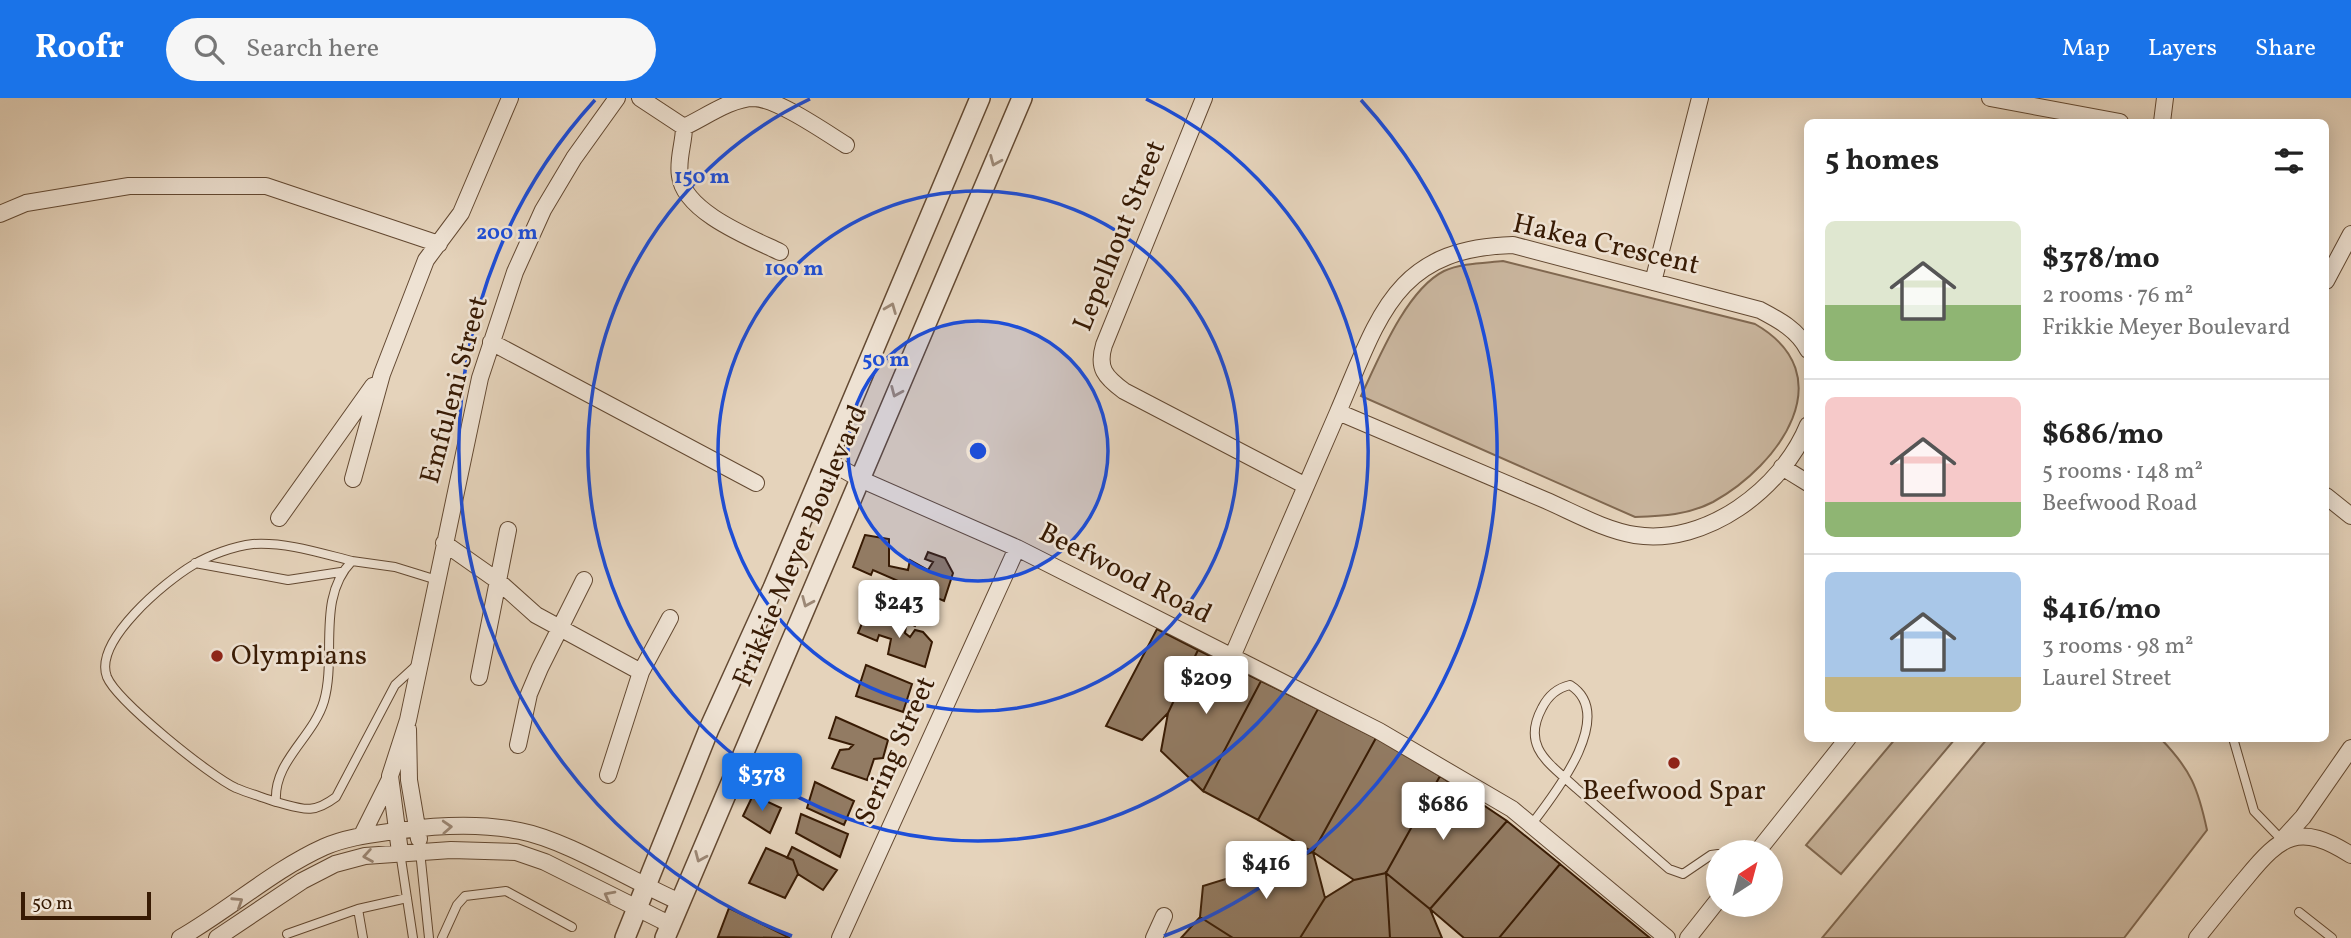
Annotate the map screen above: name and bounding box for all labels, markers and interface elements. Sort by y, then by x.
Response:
search box [166,18,656,81]
text: Roofr [35,26,124,72]
icon: search [190,30,228,68]
text: Search here [246,31,379,67]
text: Map [2062,32,2110,66]
text: Layers [2148,32,2217,66]
text: Share [2255,32,2316,66]
street label: Lepelhout Street [1064,135,1176,337]
text: 5 homes [1825,140,1939,182]
icon: filters [2270,142,2308,180]
one-way arrow [990,154,1004,166]
text: 150 m [674,163,730,192]
street label: Hakea Crescent [1509,205,1703,285]
text: 200 m [476,219,538,248]
text: $378/mo [2042,238,2160,280]
icon: home [1881,249,1965,333]
text: 100 m [764,255,824,284]
text: 2 rooms · 76 m² [2042,280,2193,312]
street label: Emfuleni Street [411,292,499,488]
one-way arrow [882,302,896,314]
text: Frikkie Meyer Boulevard [2042,312,2291,344]
text: 50 m [862,346,910,375]
one-way arrow [891,386,905,398]
street label: Frikkie Meyer Boulevard [724,399,878,693]
text: $686/mo [2042,414,2163,456]
icon: home [1881,425,1965,509]
centre of rings [966,439,990,463]
text: 5 rooms · 148 m² [2042,456,2203,488]
text: Beefwood Road [2042,488,2198,520]
street label: Beefwood Road [1032,514,1218,634]
pin: $243 [858,580,940,640]
text: $243 [874,587,924,619]
text: $416/mo [2042,589,2161,631]
one-way arrow [802,595,816,607]
icon: home [1881,600,1965,684]
text: 3 rooms · 98 m² [2042,631,2194,663]
place label: Olympians [231,637,367,676]
marker: Olympians [209,648,225,664]
pin: $209 [1165,656,1247,716]
text: $209 [1180,663,1232,695]
text: Laurel Street [2042,663,2172,695]
street label: Sering Street [846,670,946,832]
pin: $378 [721,754,803,813]
marker: Beefwood Spar [1666,755,1682,771]
text: $378 [738,760,786,792]
place label: Beefwood Spar [1582,772,1766,811]
pin: $686 [1402,782,1484,842]
text: $686 [1418,789,1468,821]
one-way arrow [442,819,453,834]
north arrow [1706,840,1783,917]
map controls [1706,840,1783,917]
pin: $416 [1225,842,1307,901]
one-way arrow [362,848,374,863]
text: $416 [1242,848,1290,880]
one-way arrow [694,849,708,862]
scale bar [21,889,150,921]
text: 50 m [32,891,73,917]
one-way arrow [604,891,616,904]
one-way arrow [230,898,243,911]

